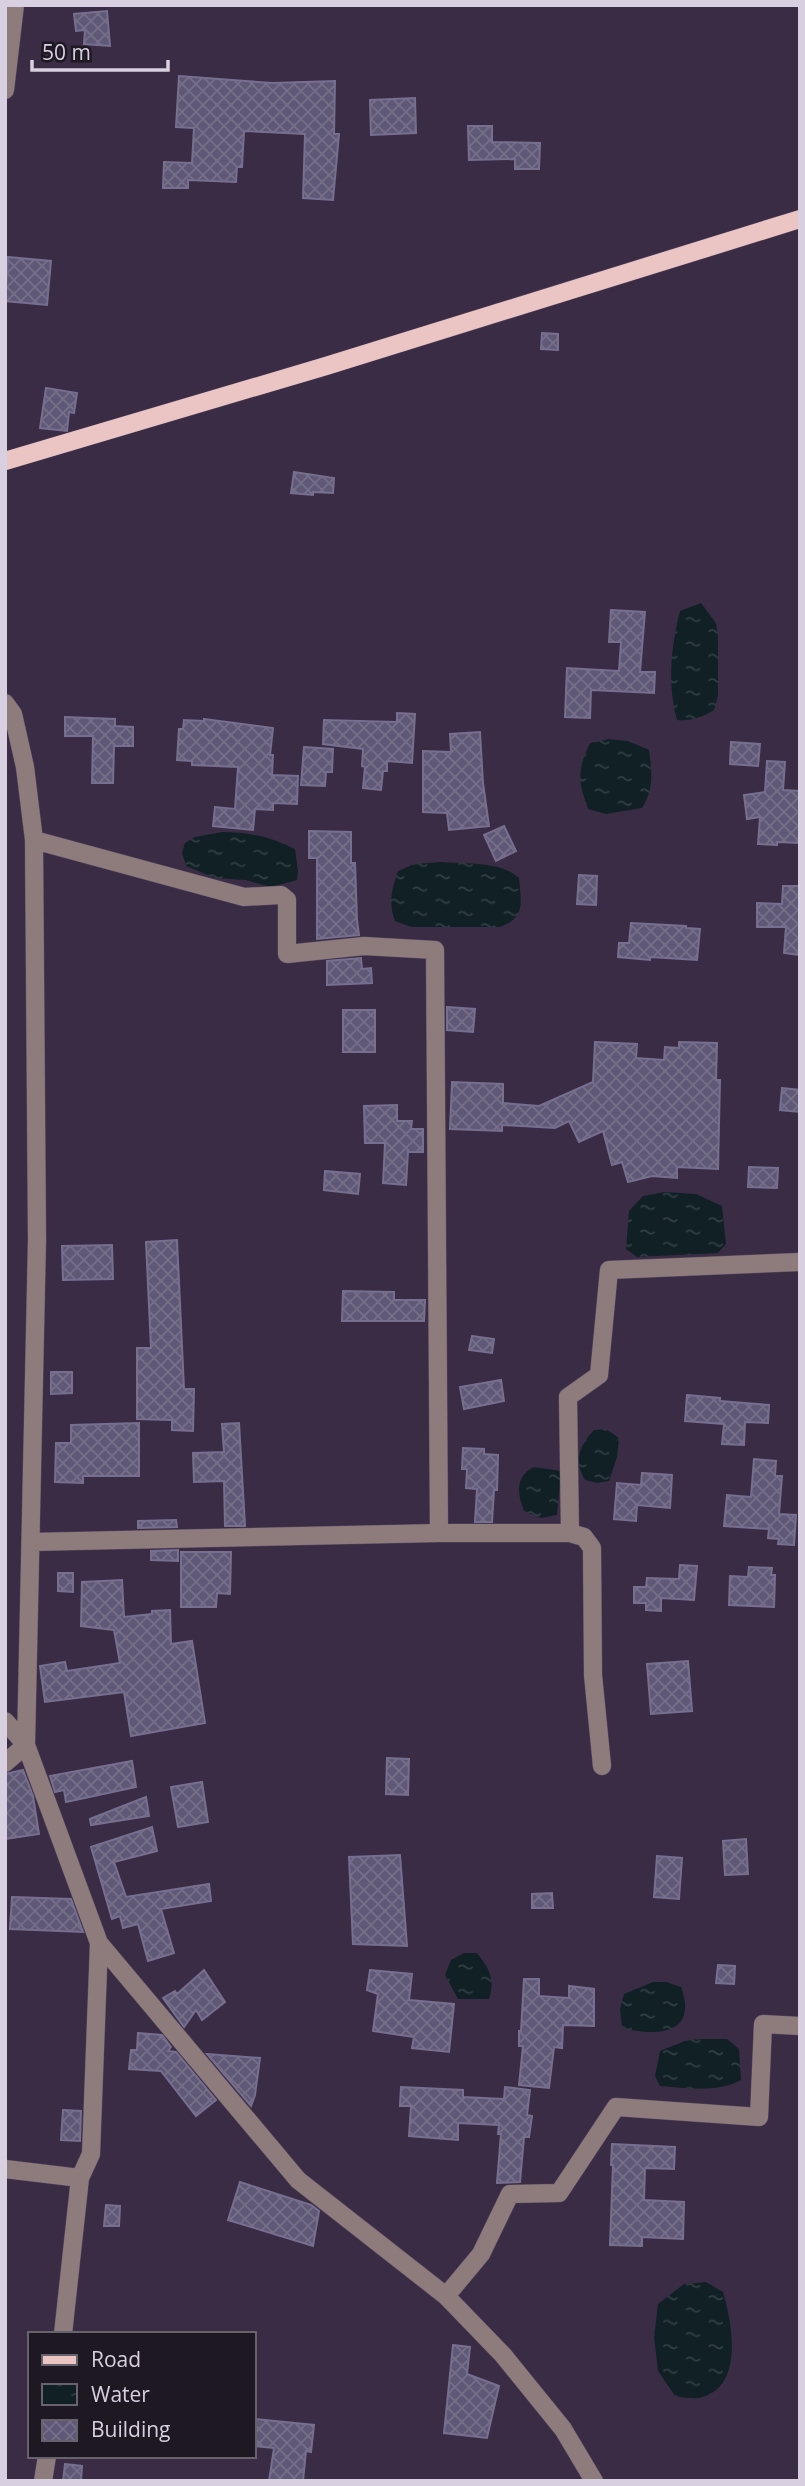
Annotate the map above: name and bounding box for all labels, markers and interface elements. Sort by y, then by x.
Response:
scale bar [32,28,168,72]
text: 50 m [42,38,91,66]
legend [28,2332,256,2458]
text: Road [91,2345,141,2373]
text: Water [91,2380,150,2408]
text: Building [91,2415,170,2443]

